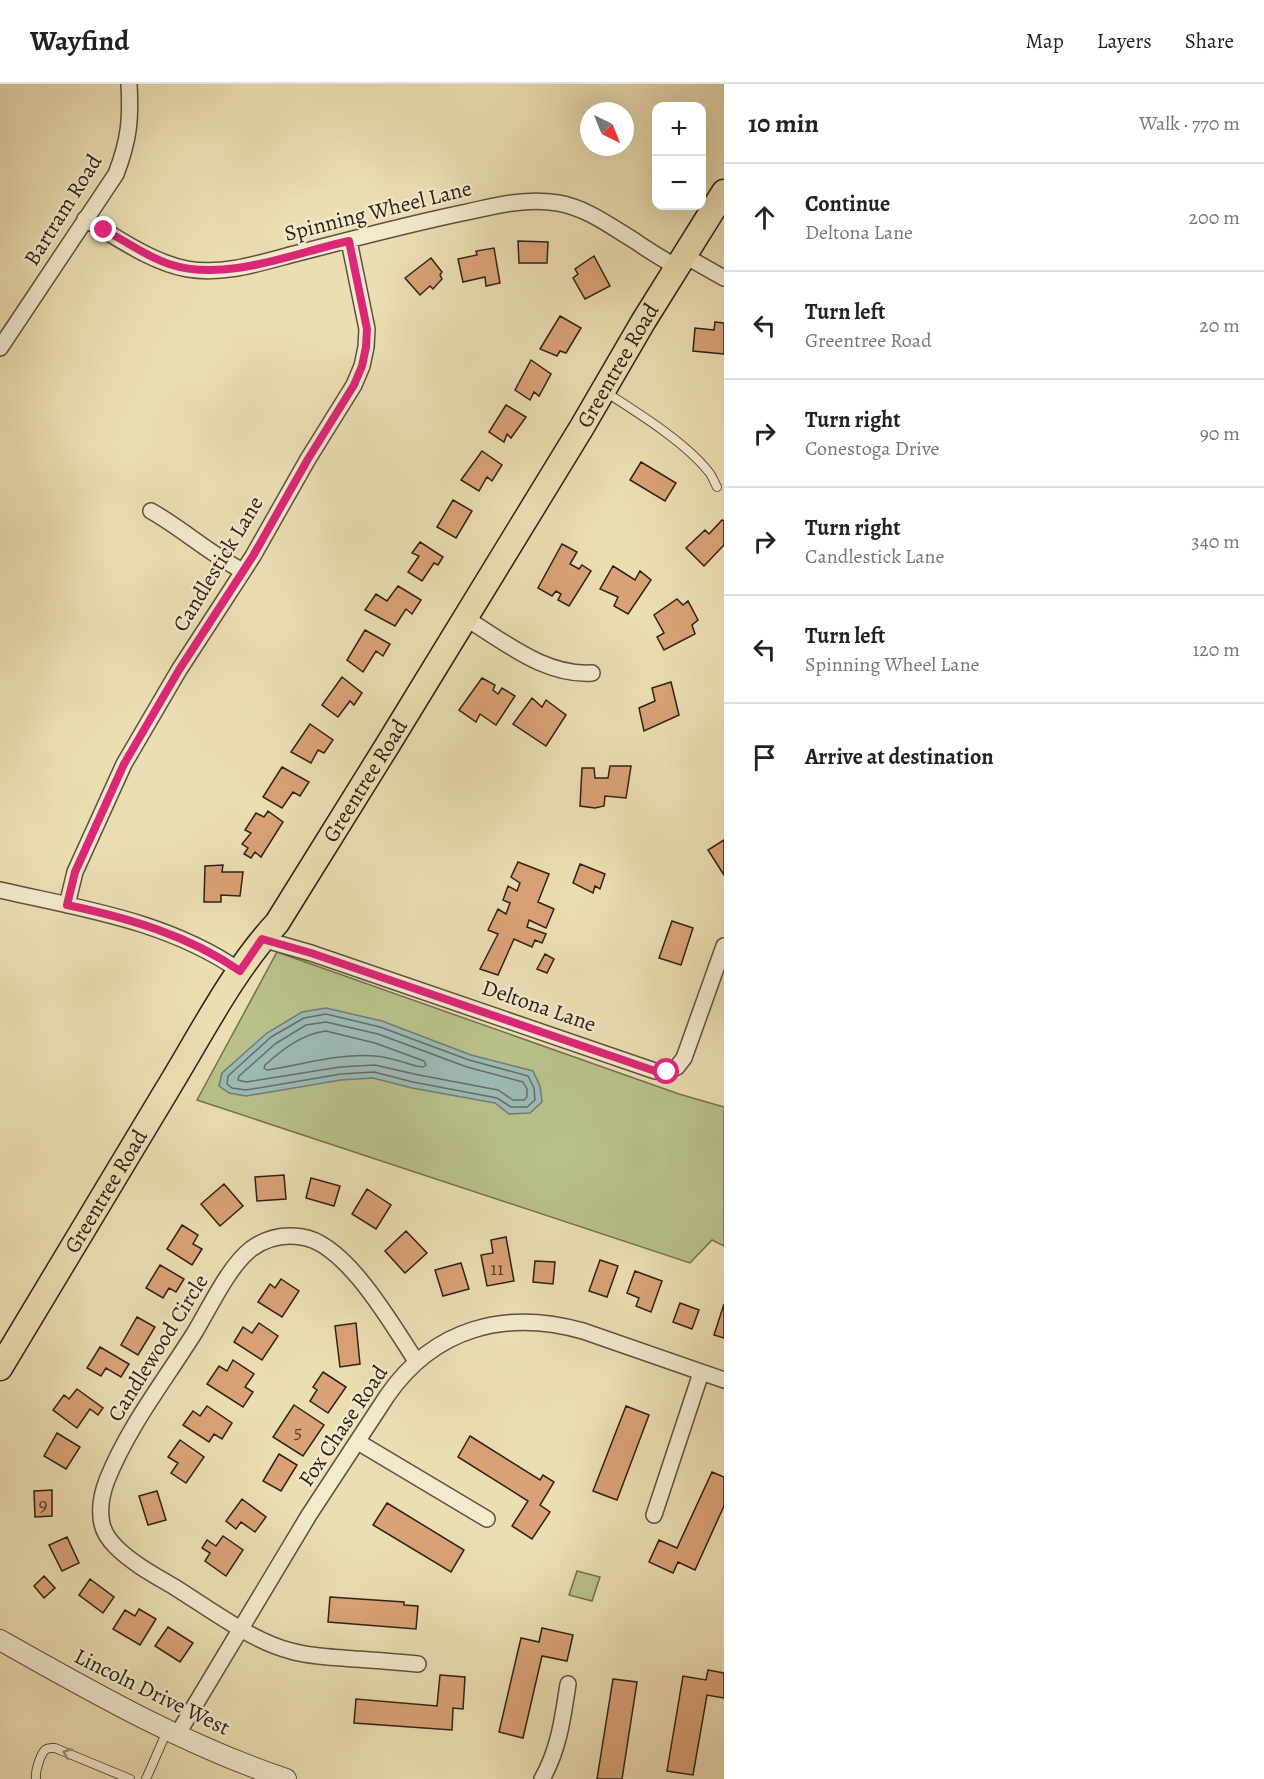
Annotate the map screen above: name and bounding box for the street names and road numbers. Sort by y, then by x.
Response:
street label: Bartram Road [17,148,109,271]
street label: Spinning Wheel Lane [281,173,475,249]
street label: Greentree Road [570,297,666,433]
street label: Candlestick Lane [166,491,270,637]
street label: Greentree Road [316,713,415,848]
street label: Deltona Lane [478,972,600,1040]
street label: Greentree Road [57,1124,155,1259]
street label: Candlewood Circle [101,1269,215,1427]
street label: Fox Chase Road [291,1359,395,1493]
street label: Lincoln Drive West [69,1641,235,1743]

